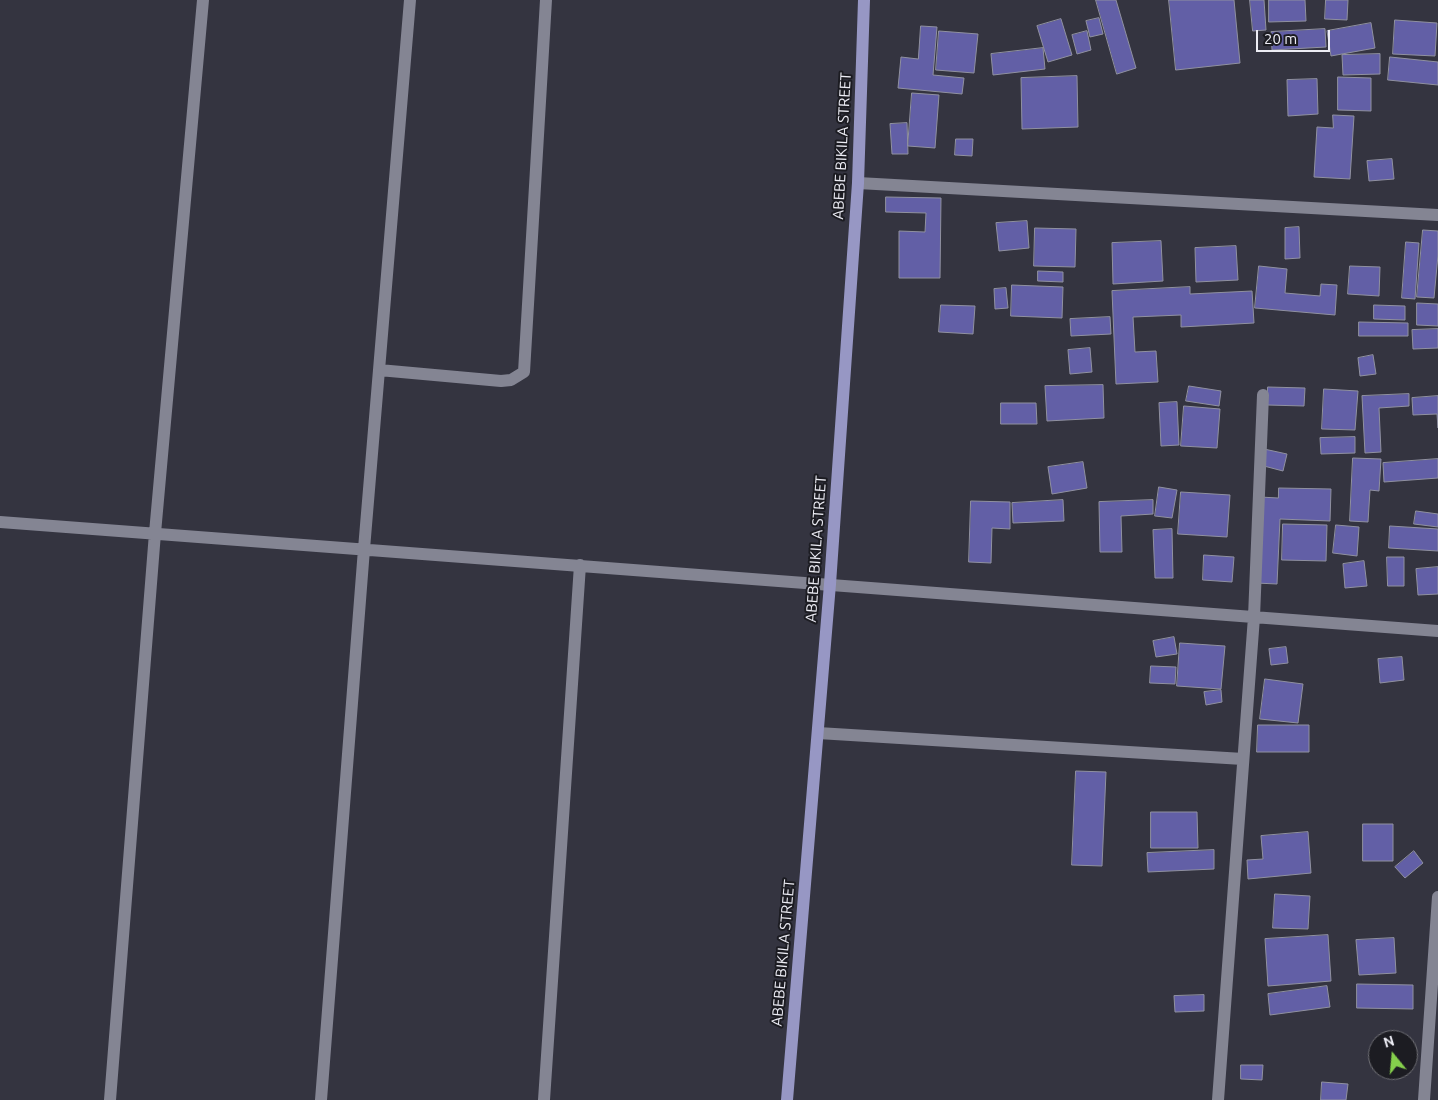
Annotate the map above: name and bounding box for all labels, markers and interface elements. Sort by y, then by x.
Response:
scale bar [1258,20,1332,52]
text: 20 m [1264,30,1297,47]
street label: ABEBE BIKILA STREET [829,72,855,220]
street label: ABEBE BIKILA STREET [802,475,830,623]
street label: ABEBE BIKILA STREET [768,879,798,1027]
north arrow [1368,1030,1418,1080]
text: N [1382,1032,1396,1051]

